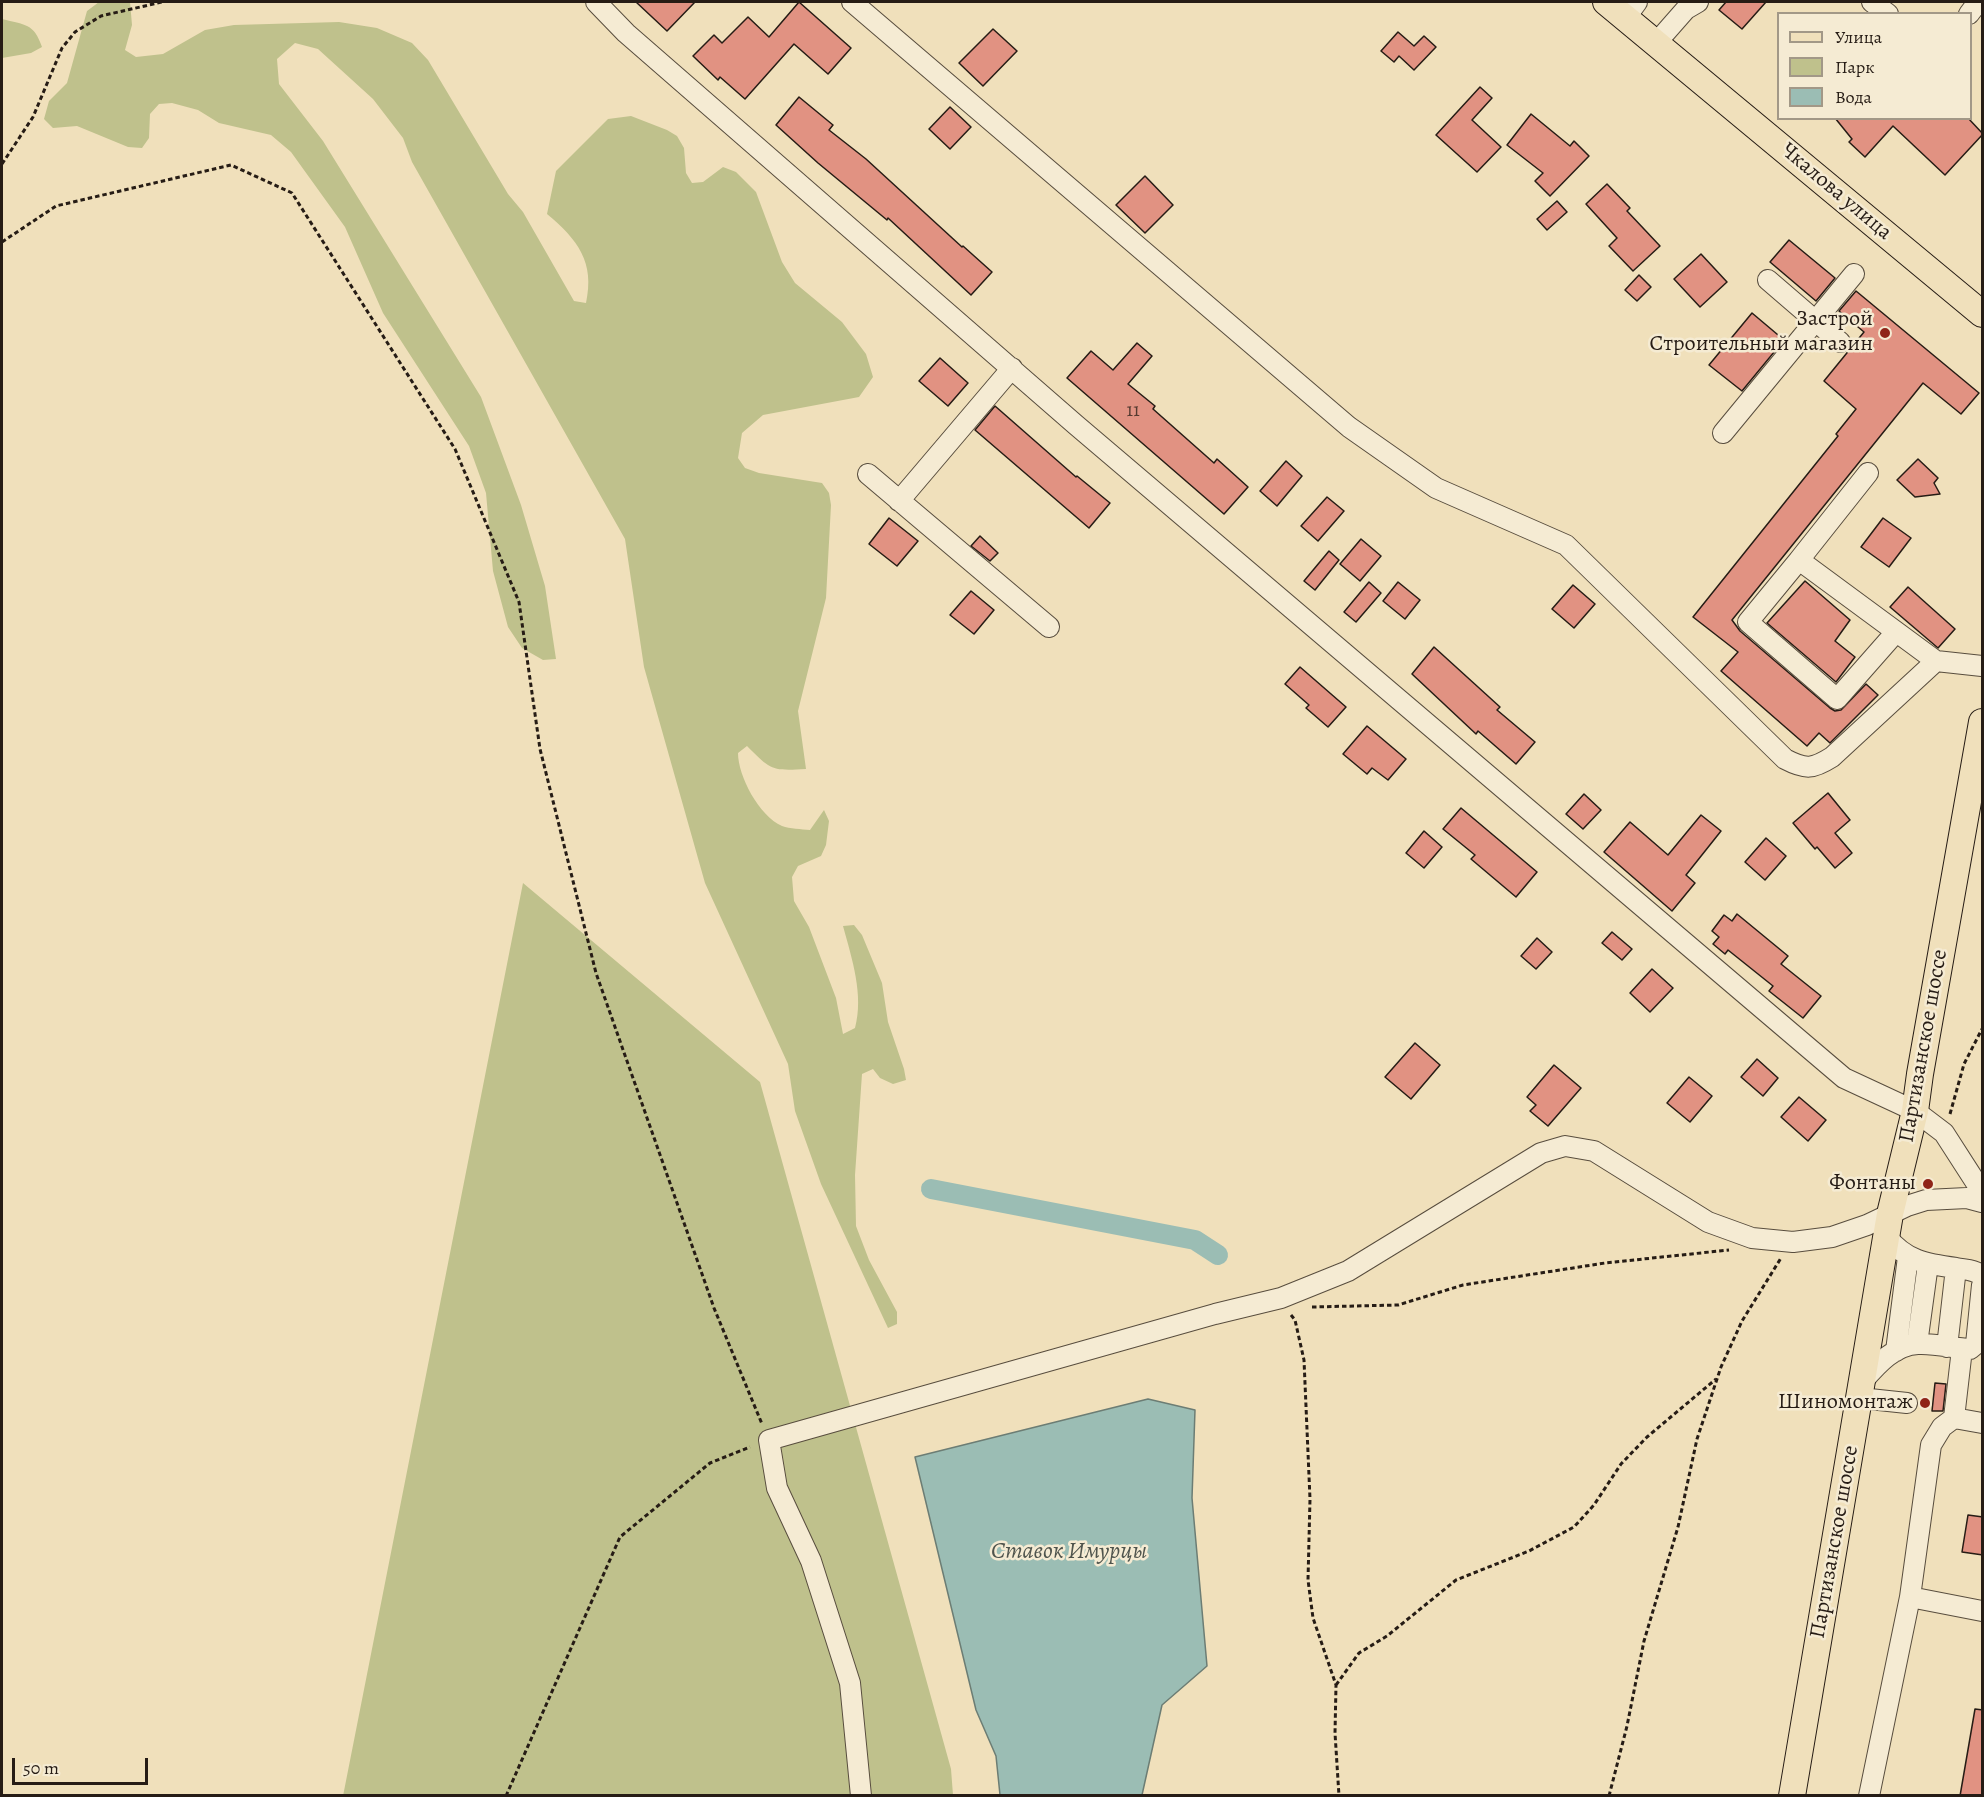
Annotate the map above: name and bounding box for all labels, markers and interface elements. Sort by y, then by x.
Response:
legend [1777,12,1972,120]
text: Улица [1835,25,1882,49]
text: Парк [1835,55,1875,79]
text: Вода [1835,85,1872,109]
street label: Чкалова улица [1775,138,1897,246]
place label: Застрой Строительный магазин [1649,307,1873,358]
marker: Застрой Строительный магазин [1878,326,1892,340]
house number: 11 [1126,399,1140,423]
street label: Партизанское шоссе [1894,947,1954,1145]
place label: Фонтаны [1829,1171,1916,1197]
marker: Фонтаны [1921,1177,1935,1191]
place label: Шиномонтаж [1778,1390,1913,1416]
marker: Шиномонтаж [1918,1396,1932,1410]
street label: Партизанское шоссе [1805,1443,1865,1641]
water label: Ставок Имурцы [991,1538,1147,1566]
scale bar [15,1746,152,1784]
text: 50 m [23,1756,59,1780]

